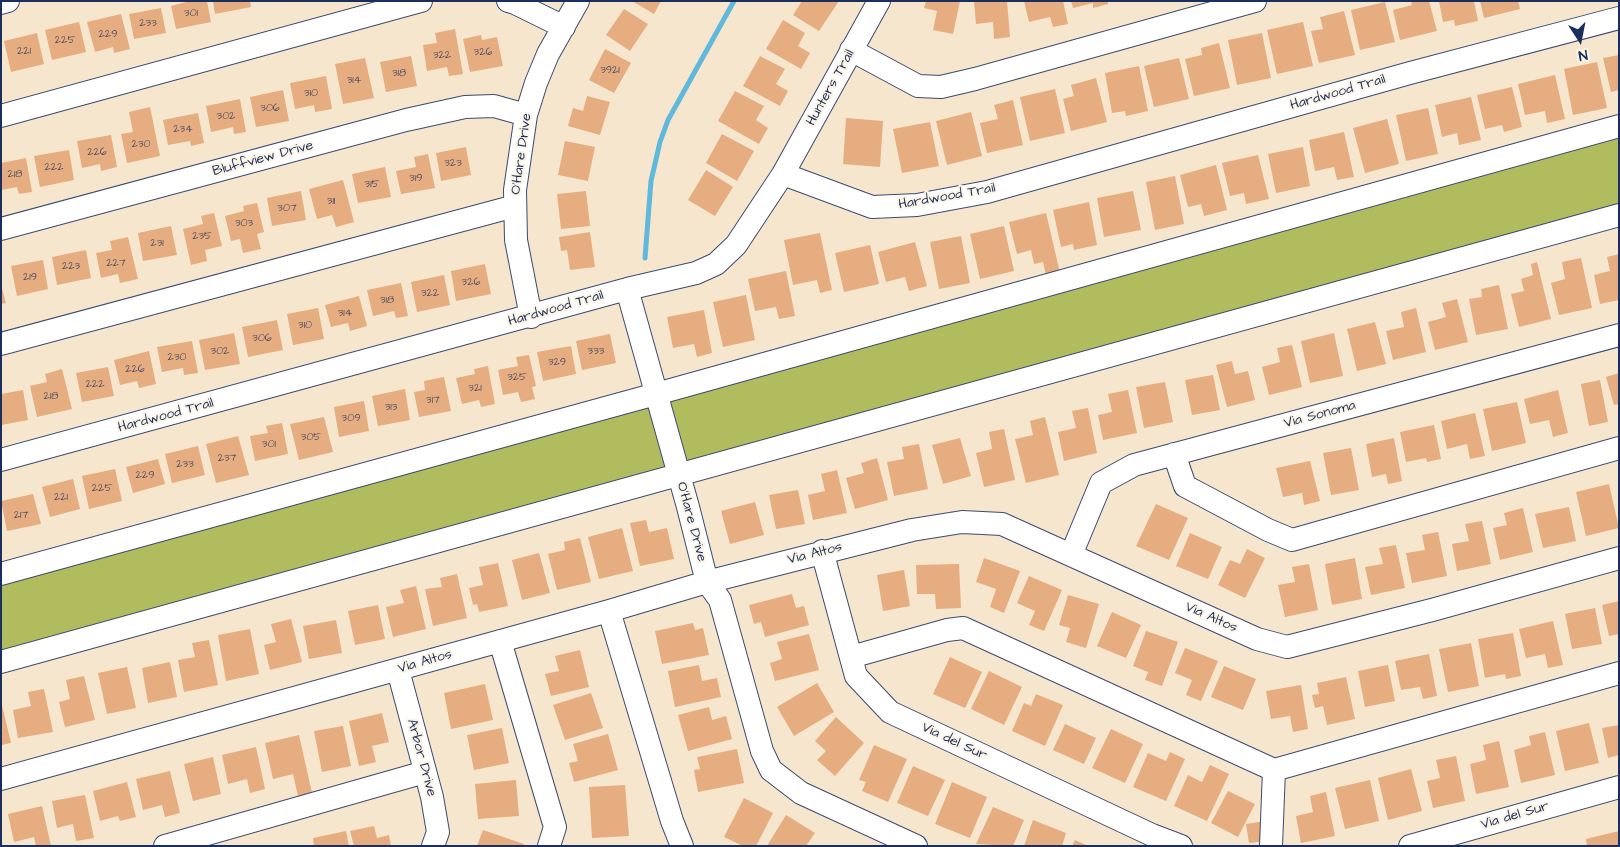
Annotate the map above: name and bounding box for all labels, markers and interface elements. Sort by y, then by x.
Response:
house number: 301 [184,7,198,21]
north arrow [1555,15,1605,65]
house number: 233 [139,17,157,31]
house number: 229 [99,28,117,42]
house number: 225 [55,34,75,48]
text: N [1577,44,1589,65]
house number: 221 [17,45,31,59]
house number: 326 [474,46,492,60]
street label: Hunters Trail [803,47,859,129]
house number: 322 [433,49,451,63]
house number: 3921 [600,64,620,78]
house number: 318 [392,67,406,81]
street label: Hardwood Trail [1288,71,1388,115]
house number: 314 [347,74,361,88]
house number: 310 [304,87,318,101]
house number: 306 [260,102,280,116]
house number: 302 [217,110,235,124]
street label: O'Hare Drive [508,112,536,196]
house number: 234 [173,123,193,137]
street label: Bluffview Drive [211,137,315,181]
house number: 230 [132,138,150,152]
house number: 226 [87,146,107,160]
house number: 323 [444,157,462,171]
house number: 222 [45,161,63,175]
house number: 218 [8,168,22,182]
house number: 319 [409,172,423,186]
house number: 315 [365,178,379,192]
street label: Hardwood Trail [897,180,997,214]
house number: 311 [327,195,335,209]
house number: 307 [277,202,297,216]
house number: 303 [235,217,253,231]
house number: 235 [192,230,212,244]
house number: 231 [150,237,164,251]
house number: 227 [106,257,126,271]
house number: 223 [62,260,80,274]
house number: 219 [23,271,37,285]
house number: 326 [462,276,480,290]
house number: 322 [421,287,439,301]
street label: Hardwood Trail [506,287,606,331]
house number: 318 [380,294,394,308]
house number: 314 [338,307,352,321]
house number: 310 [298,319,312,333]
house number: 306 [252,332,272,346]
house number: 302 [211,345,229,359]
house number: 333 [588,345,604,359]
house number: 230 [168,351,186,365]
house number: 329 [548,356,566,370]
house number: 226 [125,363,145,377]
house number: 325 [507,371,527,385]
house number: 222 [86,378,104,392]
house number: 321 [468,382,482,396]
house number: 218 [44,390,58,404]
house number: 317 [426,394,440,408]
street label: Hardwood Trail [116,395,216,437]
street label: Via Sonoma [1282,397,1358,433]
house number: 313 [385,401,397,415]
house number: 309 [342,412,360,426]
house number: 305 [301,431,321,445]
house number: 301 [262,438,276,452]
house number: 237 [218,452,236,466]
house number: 233 [176,458,194,472]
house number: 229 [136,469,154,483]
street label: O'Hare Drive [672,480,710,564]
house number: 225 [92,482,112,496]
house number: 221 [54,491,68,505]
house number: 217 [14,509,28,523]
street label: Via Altos [786,539,844,569]
street label: Via Altos [1182,599,1240,637]
street label: Via Altos [396,646,454,678]
street label: Arbor Drive [403,717,439,799]
street label: Via del Sur [919,720,989,764]
street label: Via del Sur [1479,798,1551,834]

